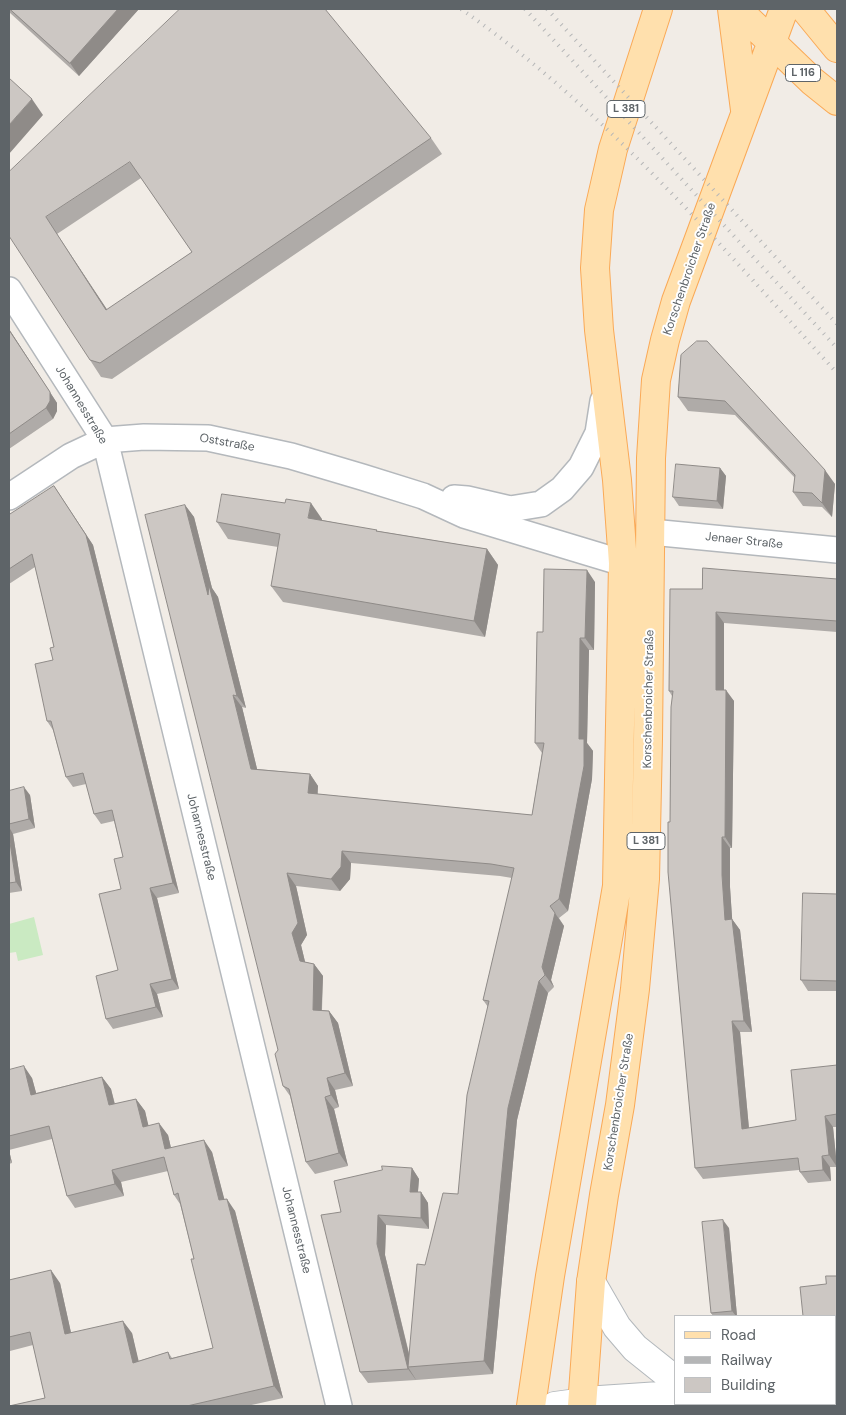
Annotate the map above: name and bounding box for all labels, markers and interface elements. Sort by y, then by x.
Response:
road number: L 116 [786,64,820,82]
road number: L 381 [607,100,645,118]
street label: Korschenbroicher Straße [661,201,719,337]
street label: Johannesstraße [52,363,110,447]
street label: Oststraße [198,431,256,455]
street label: Jenaer Straße [705,530,783,552]
street label: Korschenbroicher Straße [641,629,657,769]
street label: Johannesstraße [183,792,219,882]
road number: L 381 [627,832,665,849]
street label: Korschenbroicher Straße [601,1032,637,1172]
street label: Johannesstraße [278,1185,314,1275]
legend [674,1315,836,1405]
text: Road [721,1325,756,1345]
text: Railway [721,1350,772,1370]
text: Building [721,1375,776,1395]

